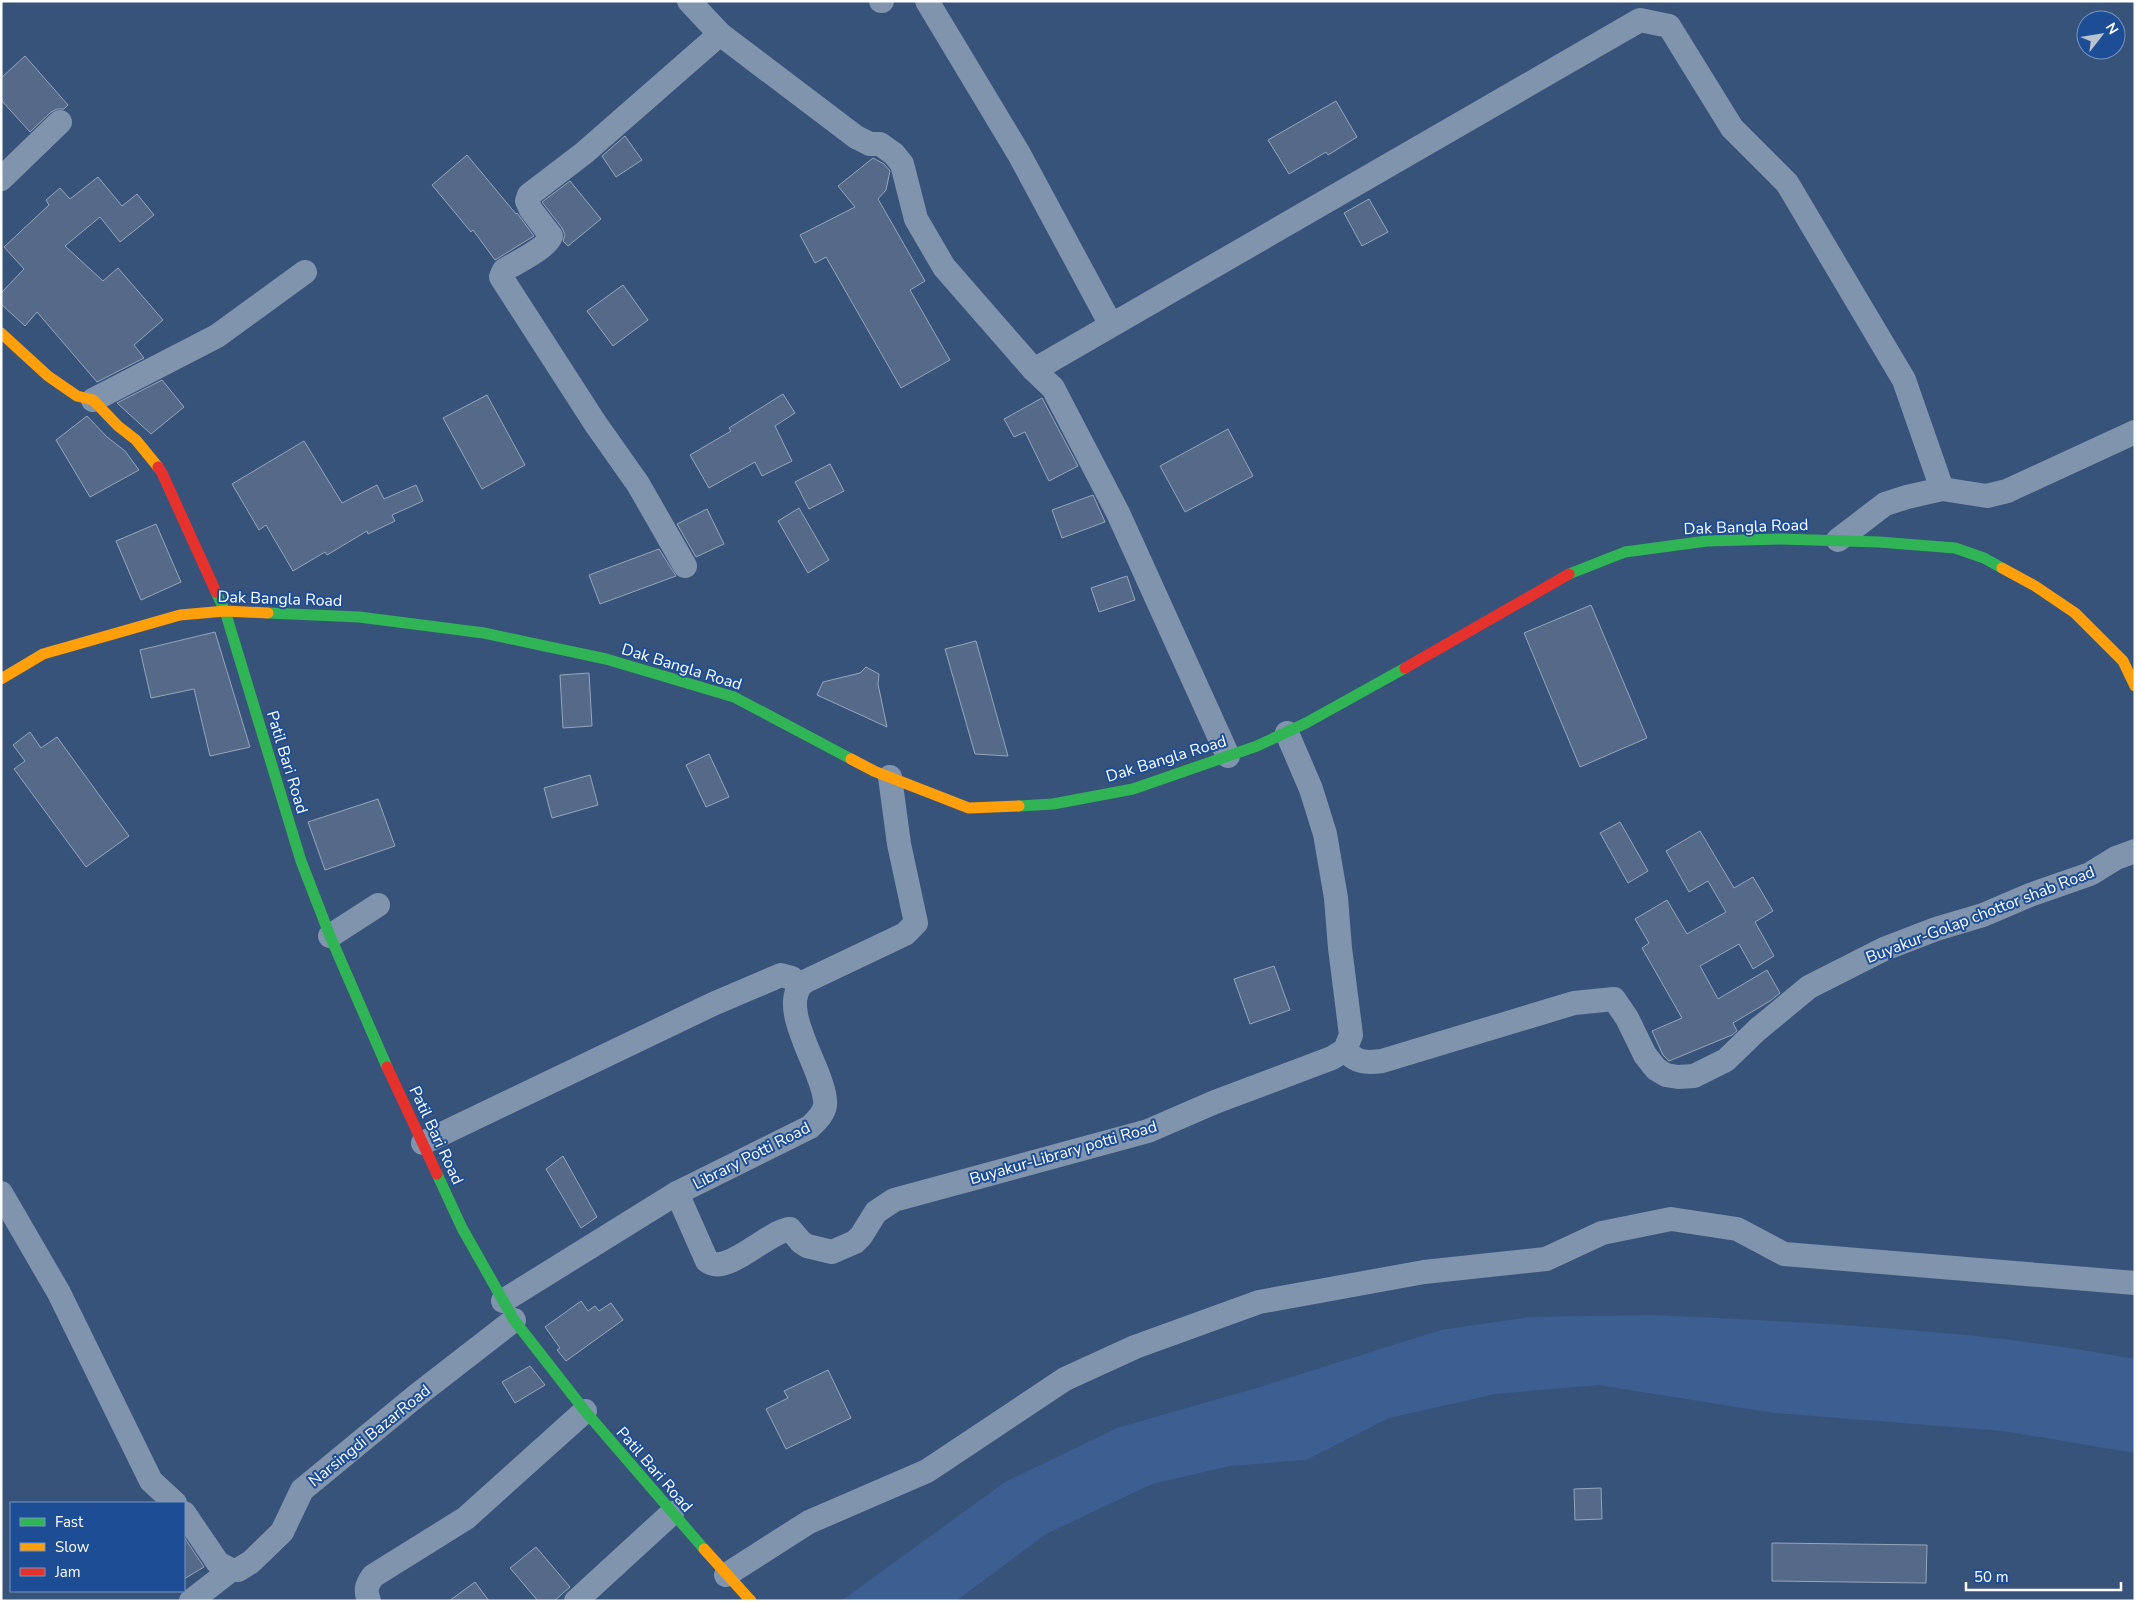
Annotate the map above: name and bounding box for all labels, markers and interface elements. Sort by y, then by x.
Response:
north arrow [2076,10,2126,60]
text: N [2101,19,2123,38]
street label: Dak Bangla Road [1683,514,1809,540]
street label: Dak Bangla Road [217,586,343,612]
street label: Dak Bangla Road [619,638,745,696]
street label: Patil Bari Road [261,708,313,816]
street label: Dak Bangla Road [1103,730,1229,788]
street label: Buyakur-Golap chottor shab Road [1863,861,2098,969]
street label: Patil Bari Road [404,1083,469,1188]
street label: Buyakur-Library potti Road [967,1116,1160,1190]
street label: Library Potti Road [689,1117,814,1195]
street label: Narsingdi BazarRoad [304,1380,435,1492]
street label: Patil Bari Road [611,1422,697,1517]
legend [10,1502,185,1592]
text: Fast [55,1512,84,1532]
text: Slow [55,1537,90,1557]
scale bar [1966,1560,2121,1592]
text: Jam [54,1562,81,1582]
text: 50 m [1974,1567,2009,1587]

